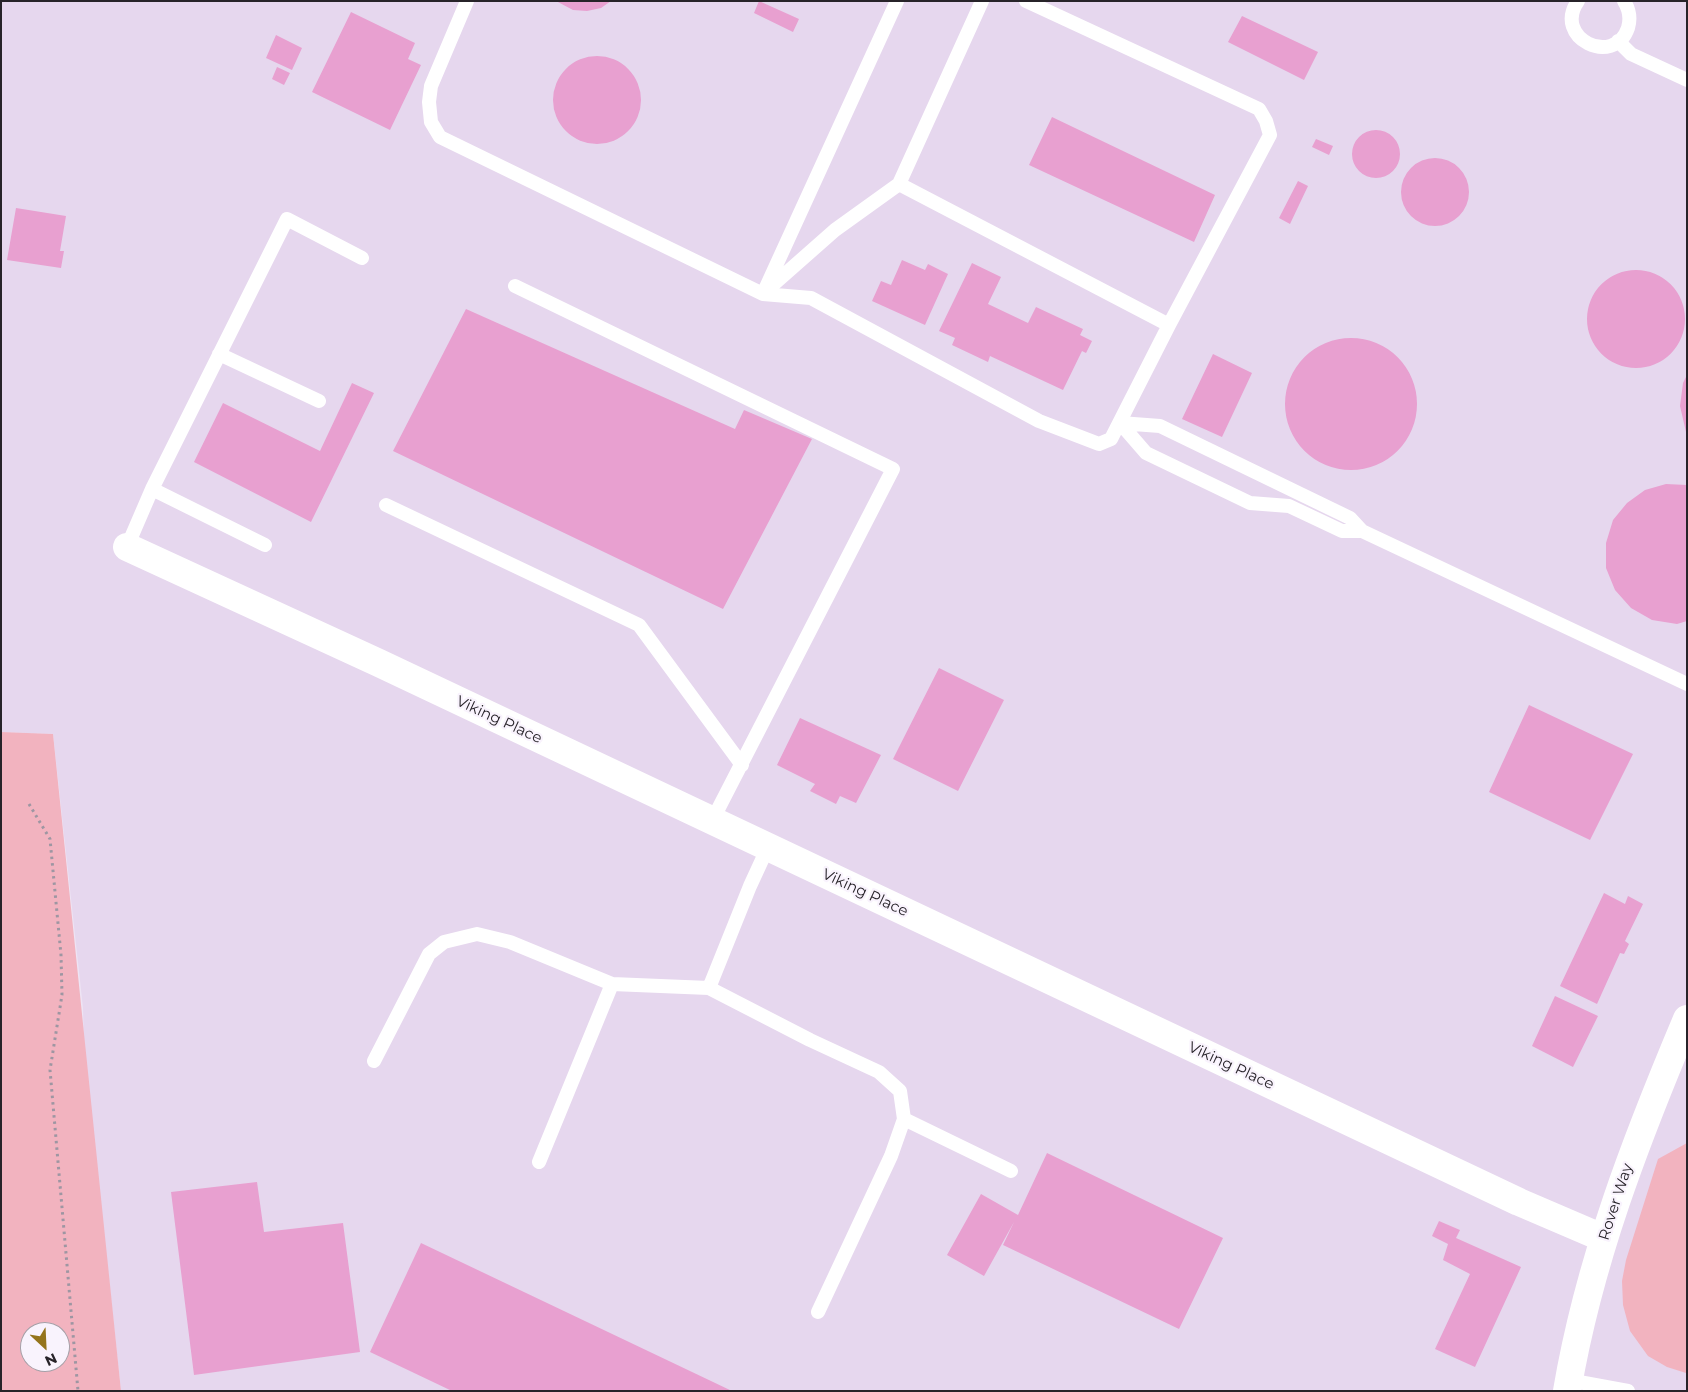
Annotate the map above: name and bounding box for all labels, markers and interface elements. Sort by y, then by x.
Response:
street label: Viking Place [453,692,545,748]
street label: Viking Place [819,865,911,921]
street label: Viking Place [1185,1038,1277,1094]
street label: Rover Way [1595,1161,1637,1243]
north arrow [20,1322,70,1372]
text: N [42,1349,60,1370]

